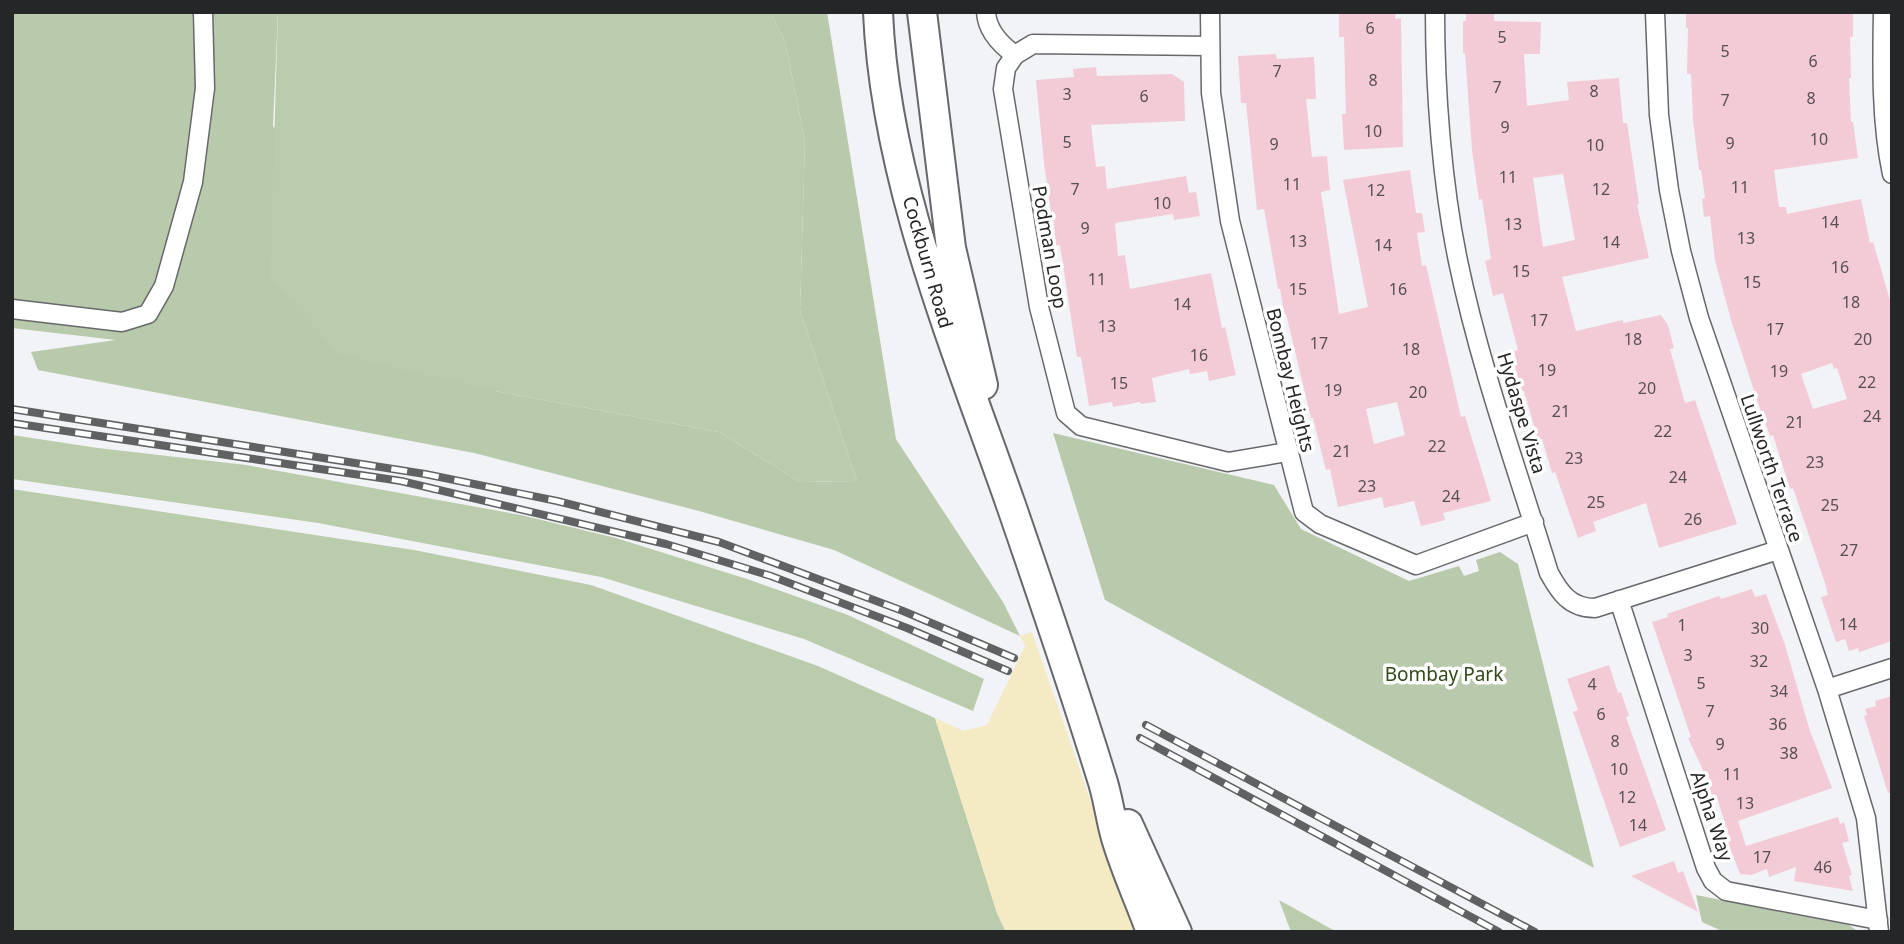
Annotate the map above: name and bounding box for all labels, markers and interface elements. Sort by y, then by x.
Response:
house number: 6 [1365,17,1375,39]
house number: 5 [1497,26,1507,48]
house number: 5 [1720,40,1730,62]
house number: 6 [1808,50,1818,72]
house number: 7 [1272,60,1282,82]
house number: 8 [1368,69,1378,91]
house number: 7 [1492,76,1502,98]
house number: 8 [1589,80,1599,102]
house number: 3 [1062,83,1072,105]
house number: 6 [1139,85,1149,107]
house number: 8 [1806,87,1816,109]
house number: 7 [1720,89,1730,111]
house number: 9 [1500,116,1510,138]
house number: 10 [1364,120,1382,142]
house number: 10 [1810,128,1828,150]
house number: 5 [1062,131,1072,153]
house number: 9 [1725,132,1735,154]
house number: 9 [1269,133,1279,155]
house number: 10 [1586,134,1604,156]
house number: 11 [1499,166,1517,188]
house number: 11 [1283,173,1301,195]
house number: 11 [1731,176,1749,198]
house number: 7 [1070,178,1080,200]
house number: 12 [1592,178,1610,200]
house number: 12 [1367,179,1385,201]
street label: Podman Loop [1026,183,1074,311]
house number: 10 [1153,192,1171,214]
street label: Cockburn Road [897,193,959,331]
house number: 14 [1821,211,1839,233]
house number: 13 [1504,213,1522,235]
house number: 9 [1080,217,1090,239]
house number: 13 [1737,227,1755,249]
house number: 13 [1289,230,1307,252]
house number: 14 [1602,231,1620,253]
house number: 14 [1374,234,1392,256]
house number: 16 [1831,256,1849,278]
house number: 15 [1512,260,1530,282]
house number: 11 [1088,268,1106,290]
house number: 15 [1743,271,1761,293]
house number: 15 [1289,278,1307,300]
house number: 16 [1389,278,1407,300]
house number: 18 [1842,291,1860,313]
house number: 14 [1173,293,1191,315]
street label: Bombay Heights [1261,305,1321,455]
house number: 17 [1530,309,1548,331]
house number: 13 [1098,315,1116,337]
house number: 17 [1766,318,1784,340]
house number: 18 [1624,328,1642,350]
house number: 20 [1854,328,1872,350]
house number: 17 [1310,332,1328,354]
house number: 18 [1402,338,1420,360]
house number: 16 [1190,344,1208,366]
street label: Hydaspe Vista [1491,349,1553,477]
house number: 19 [1538,359,1556,381]
house number: 19 [1770,360,1788,382]
house number: 22 [1858,371,1876,393]
house number: 15 [1110,372,1128,394]
house number: 20 [1638,377,1656,399]
house number: 19 [1324,379,1342,401]
house number: 20 [1409,381,1427,403]
street label: Lullworth Terrace [1734,390,1810,546]
house number: 21 [1552,400,1570,422]
house number: 24 [1863,405,1881,427]
house number: 21 [1786,411,1804,433]
house number: 22 [1654,420,1672,442]
house number: 22 [1428,435,1446,457]
house number: 21 [1333,440,1351,462]
house number: 23 [1565,447,1583,469]
house number: 23 [1806,451,1824,473]
house number: 24 [1669,466,1687,488]
house number: 23 [1358,475,1376,497]
house number: 24 [1442,485,1460,507]
house number: 25 [1587,491,1605,513]
house number: 25 [1821,494,1839,516]
house number: 26 [1684,508,1702,530]
house number: 27 [1840,539,1858,561]
house number: 14 [1839,613,1857,635]
house number: 1 [1677,614,1687,636]
house number: 30 [1751,617,1769,639]
house number: 3 [1683,644,1693,666]
house number: 32 [1750,650,1768,672]
park label: Bombay Park [1385,661,1503,687]
house number: 5 [1696,672,1706,694]
house number: 4 [1587,673,1597,695]
house number: 34 [1770,680,1788,702]
house number: 7 [1705,700,1715,722]
house number: 6 [1596,703,1606,725]
house number: 36 [1769,713,1787,735]
house number: 8 [1610,730,1620,752]
house number: 9 [1715,733,1725,755]
house number: 38 [1780,742,1798,764]
house number: 10 [1610,758,1628,780]
house number: 11 [1723,763,1741,785]
street label: Alpha Way [1684,767,1740,865]
house number: 12 [1618,786,1636,808]
house number: 13 [1736,792,1754,814]
house number: 14 [1629,814,1647,836]
house number: 17 [1753,846,1771,868]
house number: 46 [1814,856,1832,878]

